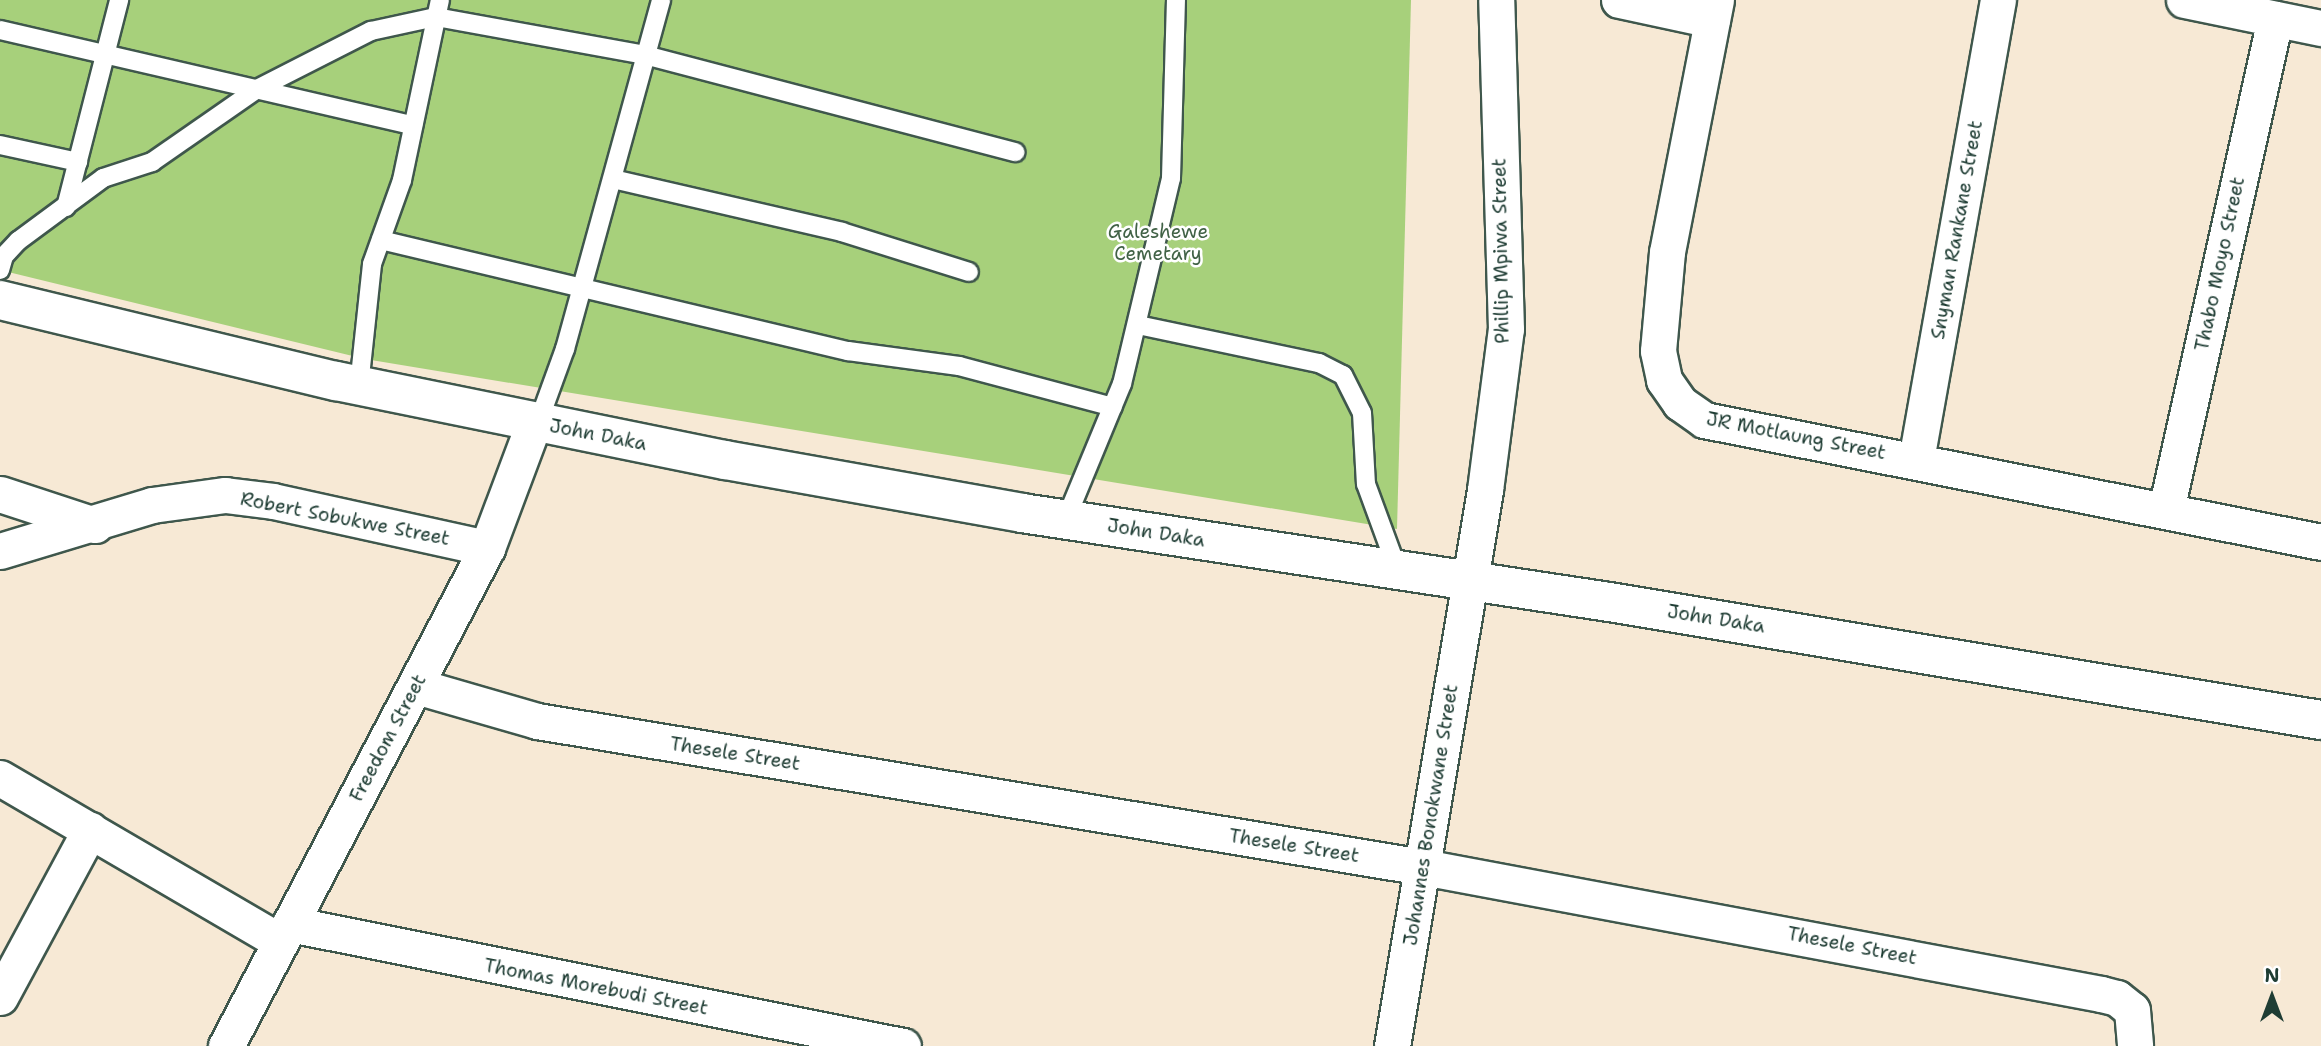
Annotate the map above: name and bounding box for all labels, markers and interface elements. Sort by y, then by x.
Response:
street label: Snyman Rankane Street [1927,119,1987,341]
street label: Phillip Mpiwa Street [1488,158,1514,344]
street label: Thabo Moyo Street [2190,175,2250,353]
park label: Galeshewe Cemetary [1108,221,1208,265]
street label: JR Motlaung Street [1704,407,1888,465]
street label: John Daka [548,414,648,456]
street label: Robert Sobukwe Street [238,488,452,550]
street label: John Daka [1106,514,1206,552]
street label: John Daka [1666,600,1766,638]
street label: Freedom Street [345,670,431,806]
street label: Johannes Bonokwane Street [1399,683,1463,947]
street label: Thesele Street [668,732,802,776]
street label: Thesele Street [1227,824,1361,868]
street label: Thesele Street [1785,922,1919,970]
street label: Thomas Morebudi Street [482,954,710,1020]
north arrow [2237,962,2307,1032]
text: N [2264,963,2280,988]

